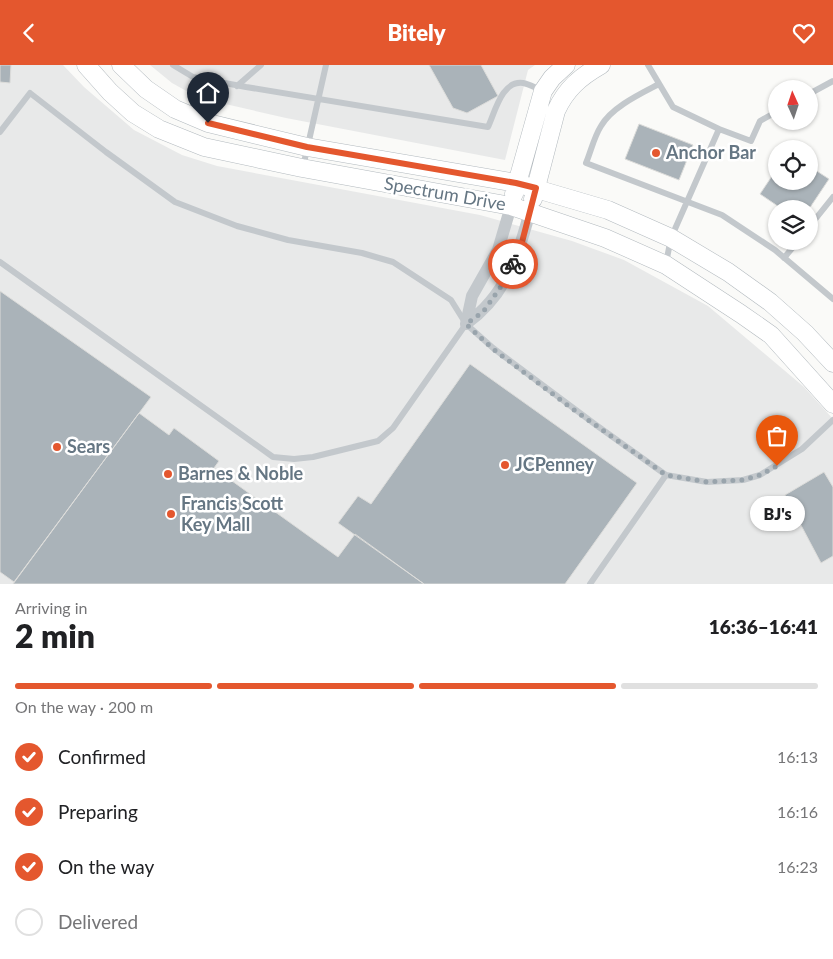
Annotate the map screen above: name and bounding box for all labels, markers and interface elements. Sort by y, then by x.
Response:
icon: back [15,19,43,47]
text: Bitely [387,19,446,46]
icon: heart [790,19,818,47]
pin [187,72,229,123]
icon: home [194,79,222,107]
north arrow [768,80,818,130]
map controls [768,80,818,250]
button: locate [768,140,818,190]
place label: Anchor Bar [665,141,756,163]
marker: Anchor Bar [650,147,662,159]
street label: Spectrum Drive [383,171,508,215]
button: layers [768,200,818,250]
courier [488,239,538,289]
icon: bike [499,250,527,278]
pin [756,415,798,466]
icon: bag [763,422,791,450]
place label: Sears [67,435,110,457]
marker: Sears [51,441,63,453]
place label: JCPenney [515,453,595,475]
marker: JCPenney [499,459,511,471]
place label: Barnes & Noble [178,462,304,484]
marker: Barnes & Noble [162,468,174,480]
place label: Francis Scott Key Mall [181,492,283,535]
callout: BJ's [750,496,804,531]
text: BJ's [763,504,792,523]
marker: Francis Scott Key Mall [165,508,177,520]
text: Arriving in [15,598,88,617]
text: 16:36–16:41 [709,615,818,638]
text: 2 min [15,616,95,655]
text: On the way · 200 m [15,697,153,716]
icon: check [15,743,43,771]
text: Confirmed [58,745,146,768]
text: 16:13 [777,747,818,766]
icon: check [15,798,43,826]
text: Preparing [58,800,138,823]
text: 16:16 [777,802,818,821]
icon: check [15,853,43,881]
text: On the way [58,855,154,878]
text: 16:23 [777,857,818,876]
text: Delivered [58,910,138,933]

